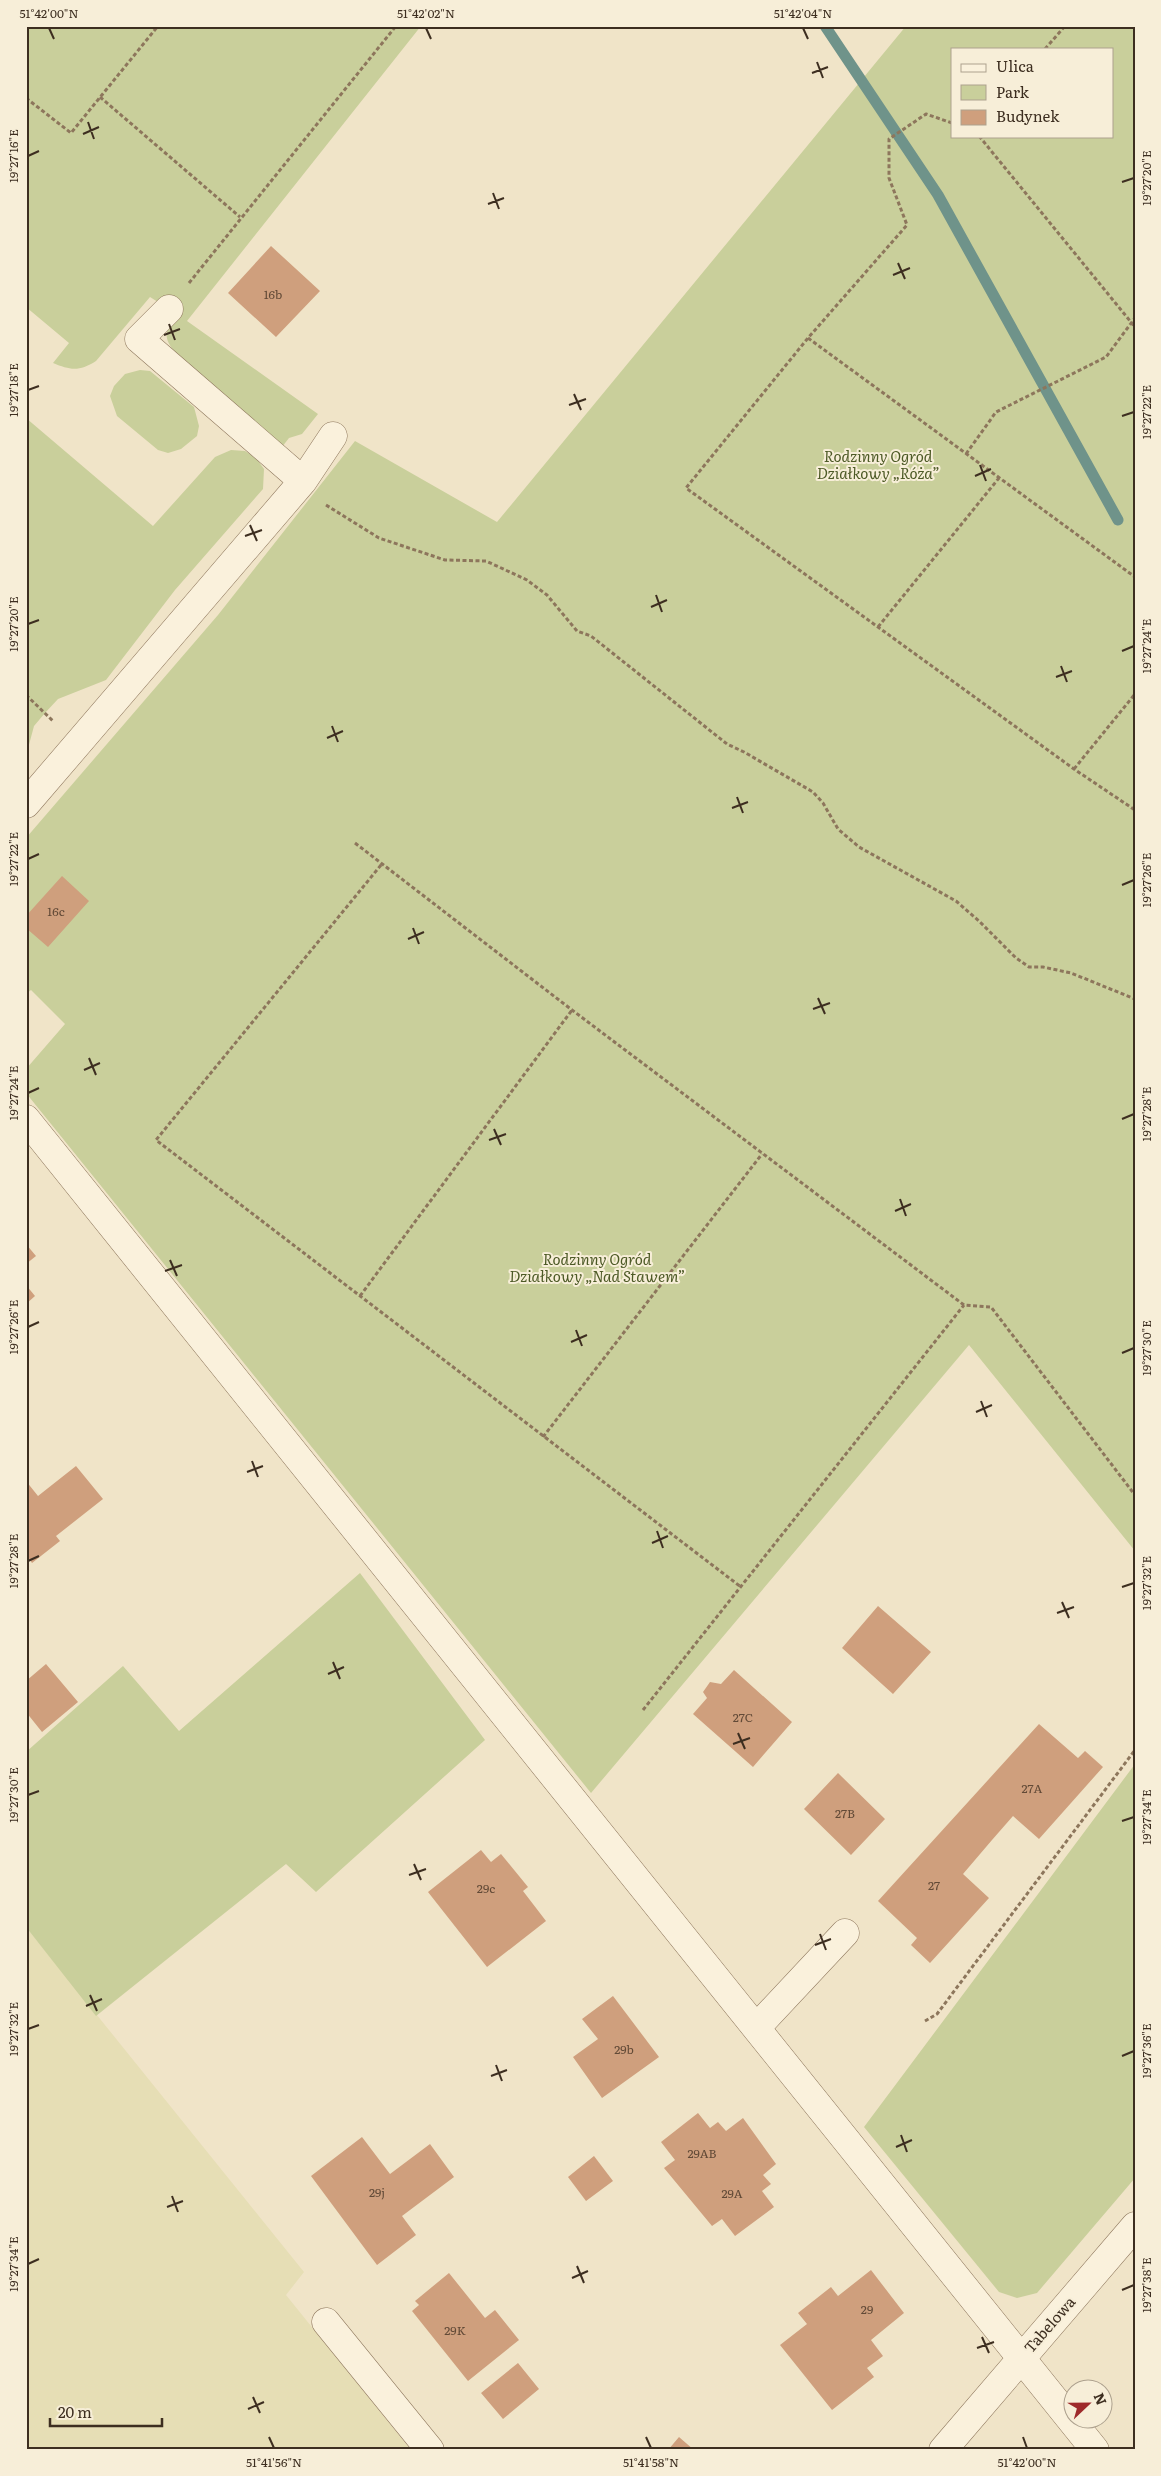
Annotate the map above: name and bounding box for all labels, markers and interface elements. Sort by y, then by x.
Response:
text: 51°42'00"N [20,4,78,22]
text: 51°42'02"N [397,4,455,22]
text: 51°42'04"N [774,4,832,22]
legend [951,48,1114,138]
text: Ulica [996,54,1035,77]
text: Park [996,80,1030,103]
text: Budynek [996,104,1060,127]
text: 19°27'16"E [4,129,22,183]
text: 19°27'20"E [1137,150,1155,206]
house number: 16b [264,285,282,303]
text: 19°27'18"E [4,363,22,417]
text: 19°27'22"E [1137,384,1155,439]
park label: Rodzinny Ogród Działkowy „Róża” [817,444,939,484]
text: 19°27'20"E [4,596,22,652]
text: 19°27'24"E [1137,618,1155,673]
text: 19°27'22"E [4,831,22,886]
text: 19°27'26"E [1137,852,1155,907]
house number: 16c [47,902,65,920]
text: 19°27'24"E [4,1065,22,1120]
text: 19°27'28"E [1137,1086,1155,1141]
park label: Rodzinny Ogród Działkowy „Nad Stawem” [509,1247,685,1287]
text: 19°27'26"E [4,1299,22,1354]
text: 19°27'30"E [1137,1320,1155,1376]
text: 19°27'28"E [4,1533,22,1588]
text: 19°27'32"E [1137,1555,1155,1610]
house number: 27C [733,1708,753,1726]
text: 19°27'30"E [4,1767,22,1823]
house number: 27A [1022,1779,1043,1797]
text: 19°27'34"E [1137,1789,1155,1845]
house number: 27B [835,1804,855,1822]
house number: 27 [928,1876,940,1894]
house number: 29c [477,1879,495,1897]
text: 19°27'32"E [4,2001,22,2056]
text: 19°27'36"E [1137,2023,1155,2079]
house number: 29b [614,2040,634,2058]
house number: 29AB [687,2144,717,2162]
house number: 29j [369,2183,385,2201]
house number: 29A [721,2184,743,2202]
text: 19°27'34"E [4,2236,22,2292]
text: 19°27'38"E [1137,2257,1155,2313]
street label: Tabelowa [1018,2290,1081,2357]
house number: 29 [861,2300,873,2318]
house number: 29K [444,2321,466,2339]
north arrow [1064,2378,1114,2428]
text: N [1090,2390,1113,2408]
scale bar [50,2396,162,2428]
text: 20 m [58,2400,92,2423]
text: 51°41'56"N [246,2453,302,2471]
text: 51°41'58"N [623,2453,679,2471]
text: 51°42'00"N [998,2453,1056,2471]

